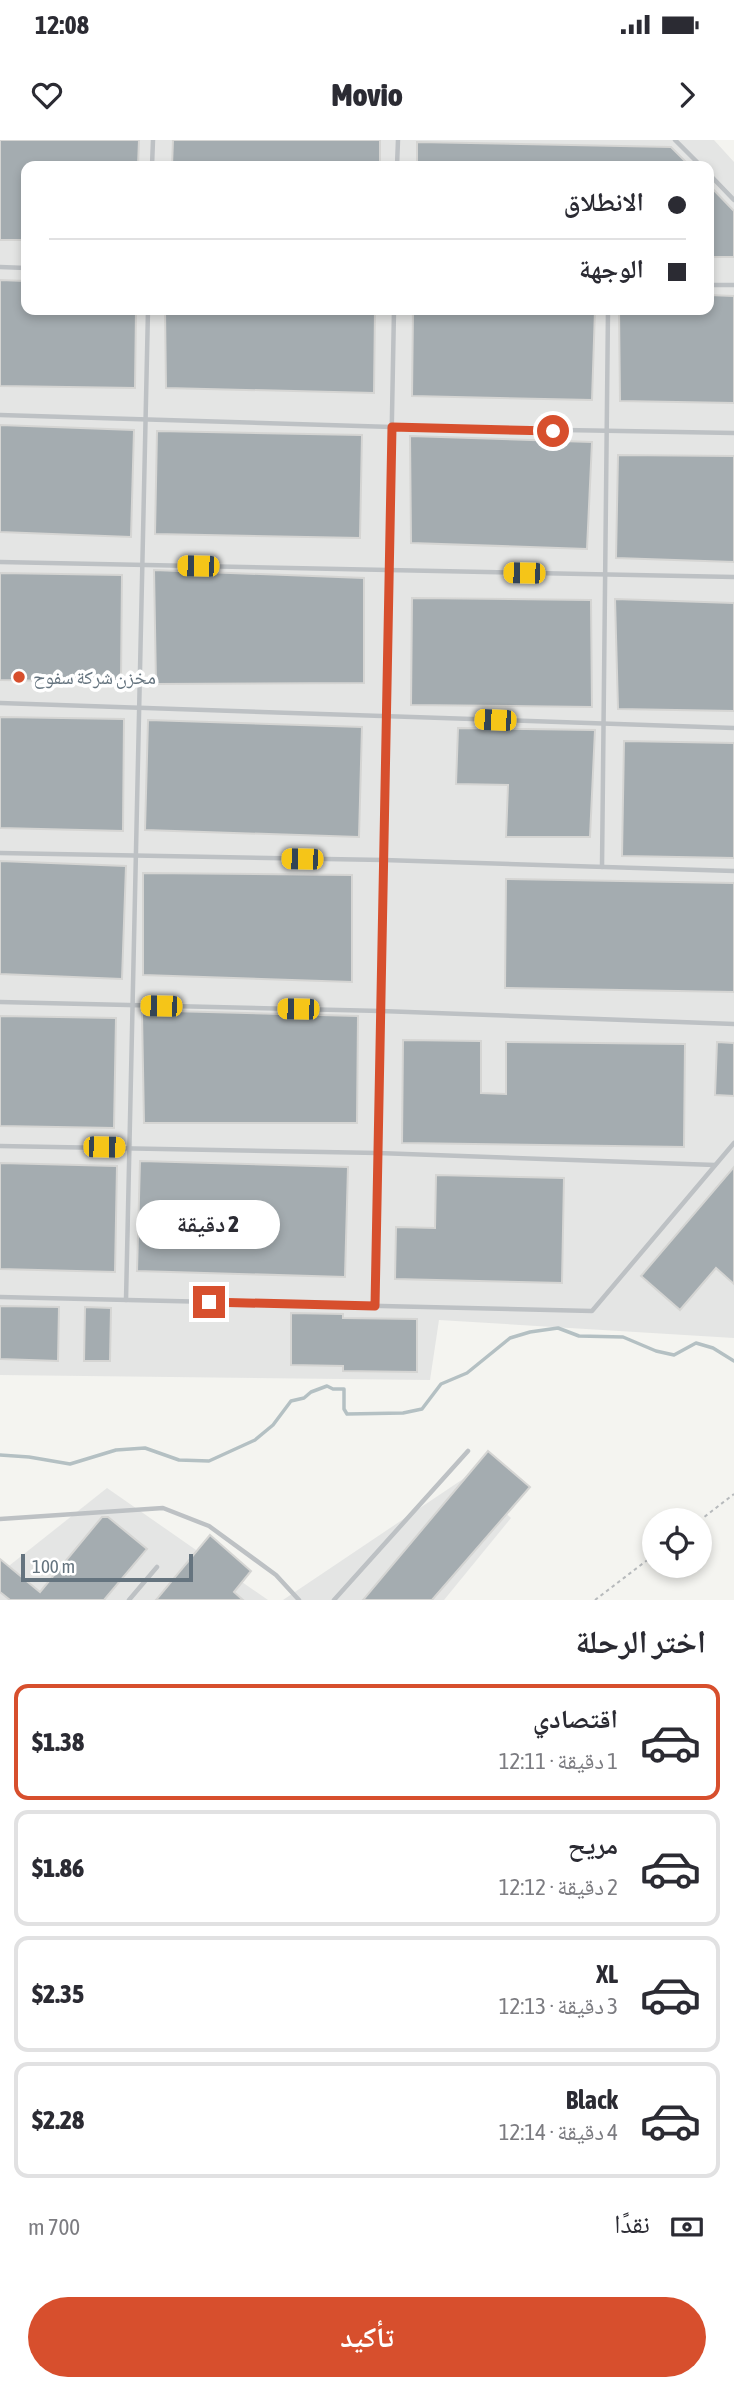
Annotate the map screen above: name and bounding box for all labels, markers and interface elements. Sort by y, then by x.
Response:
text: 12:08 [35,10,89,40]
icon: heart [28,76,66,114]
text: Movio [331,76,403,113]
icon: forward [668,76,706,114]
text: الانطلاق [564,187,644,217]
text: الوجهة [579,254,644,284]
route start [537,415,569,447]
car [177,555,220,577]
car [503,562,546,584]
place label: مخزن شركة سفوح [33,666,156,689]
marker: مخزن شركة سفوح [11,669,27,685]
car [474,709,517,731]
car [281,848,324,870]
car [140,995,183,1017]
car [277,998,320,1020]
car [83,1136,126,1158]
callout: 2 دقيقة [137,1200,281,1250]
text: 2 دقيقة [177,1211,239,1237]
route end [193,1286,225,1318]
map controls [642,1508,712,1578]
button: locate [642,1508,712,1578]
scale bar [21,1551,192,1583]
text: 100 m [32,1555,75,1577]
text: اختر الرحلة [575,1623,706,1660]
text: اقتصادي [533,1704,618,1734]
icon: car [639,1711,702,1774]
text: $1.38 [32,1727,84,1757]
text: 1 دقيقة · 12:11 [499,1748,618,1774]
text: مريح [568,1830,618,1860]
icon: car [639,1837,702,1900]
text: $1.86 [32,1853,84,1883]
text: 2 دقيقة · 12:12 [499,1874,618,1900]
text: XL [596,1959,618,1989]
icon: car [639,1963,702,2026]
text: $2.35 [32,1979,84,2009]
text: 3 دقيقة · 12:13 [499,1993,618,2019]
text: Black [566,2085,618,2115]
icon: car [639,2089,702,2152]
text: $2.28 [32,2105,84,2135]
text: 4 دقيقة · 12:14 [499,2119,618,2145]
icon: cash [668,2208,706,2246]
text: نقدًا [614,2209,650,2239]
text: 700 m [28,2214,80,2240]
button: تأكيد [28,2297,706,2377]

